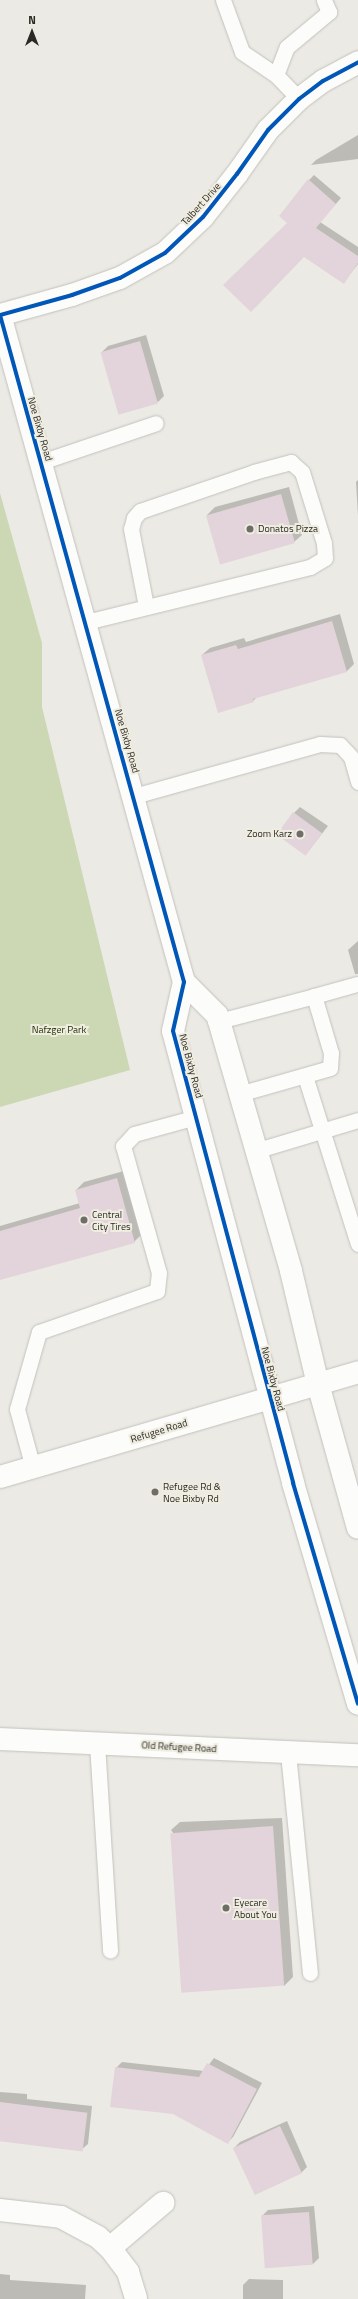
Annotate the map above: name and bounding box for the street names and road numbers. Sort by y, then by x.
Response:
street label: Talbert Drive [179,180,223,228]
street label: Noe Bixby Road [25,396,55,462]
street label: Noe Bixby Road [112,708,142,774]
street label: Noe Bixby Road [177,1033,205,1099]
street label: Noe Bixby Road [259,1346,287,1412]
street label: Refugee Road [129,1417,189,1445]
street label: Old Refugee Road [141,1739,217,1755]

